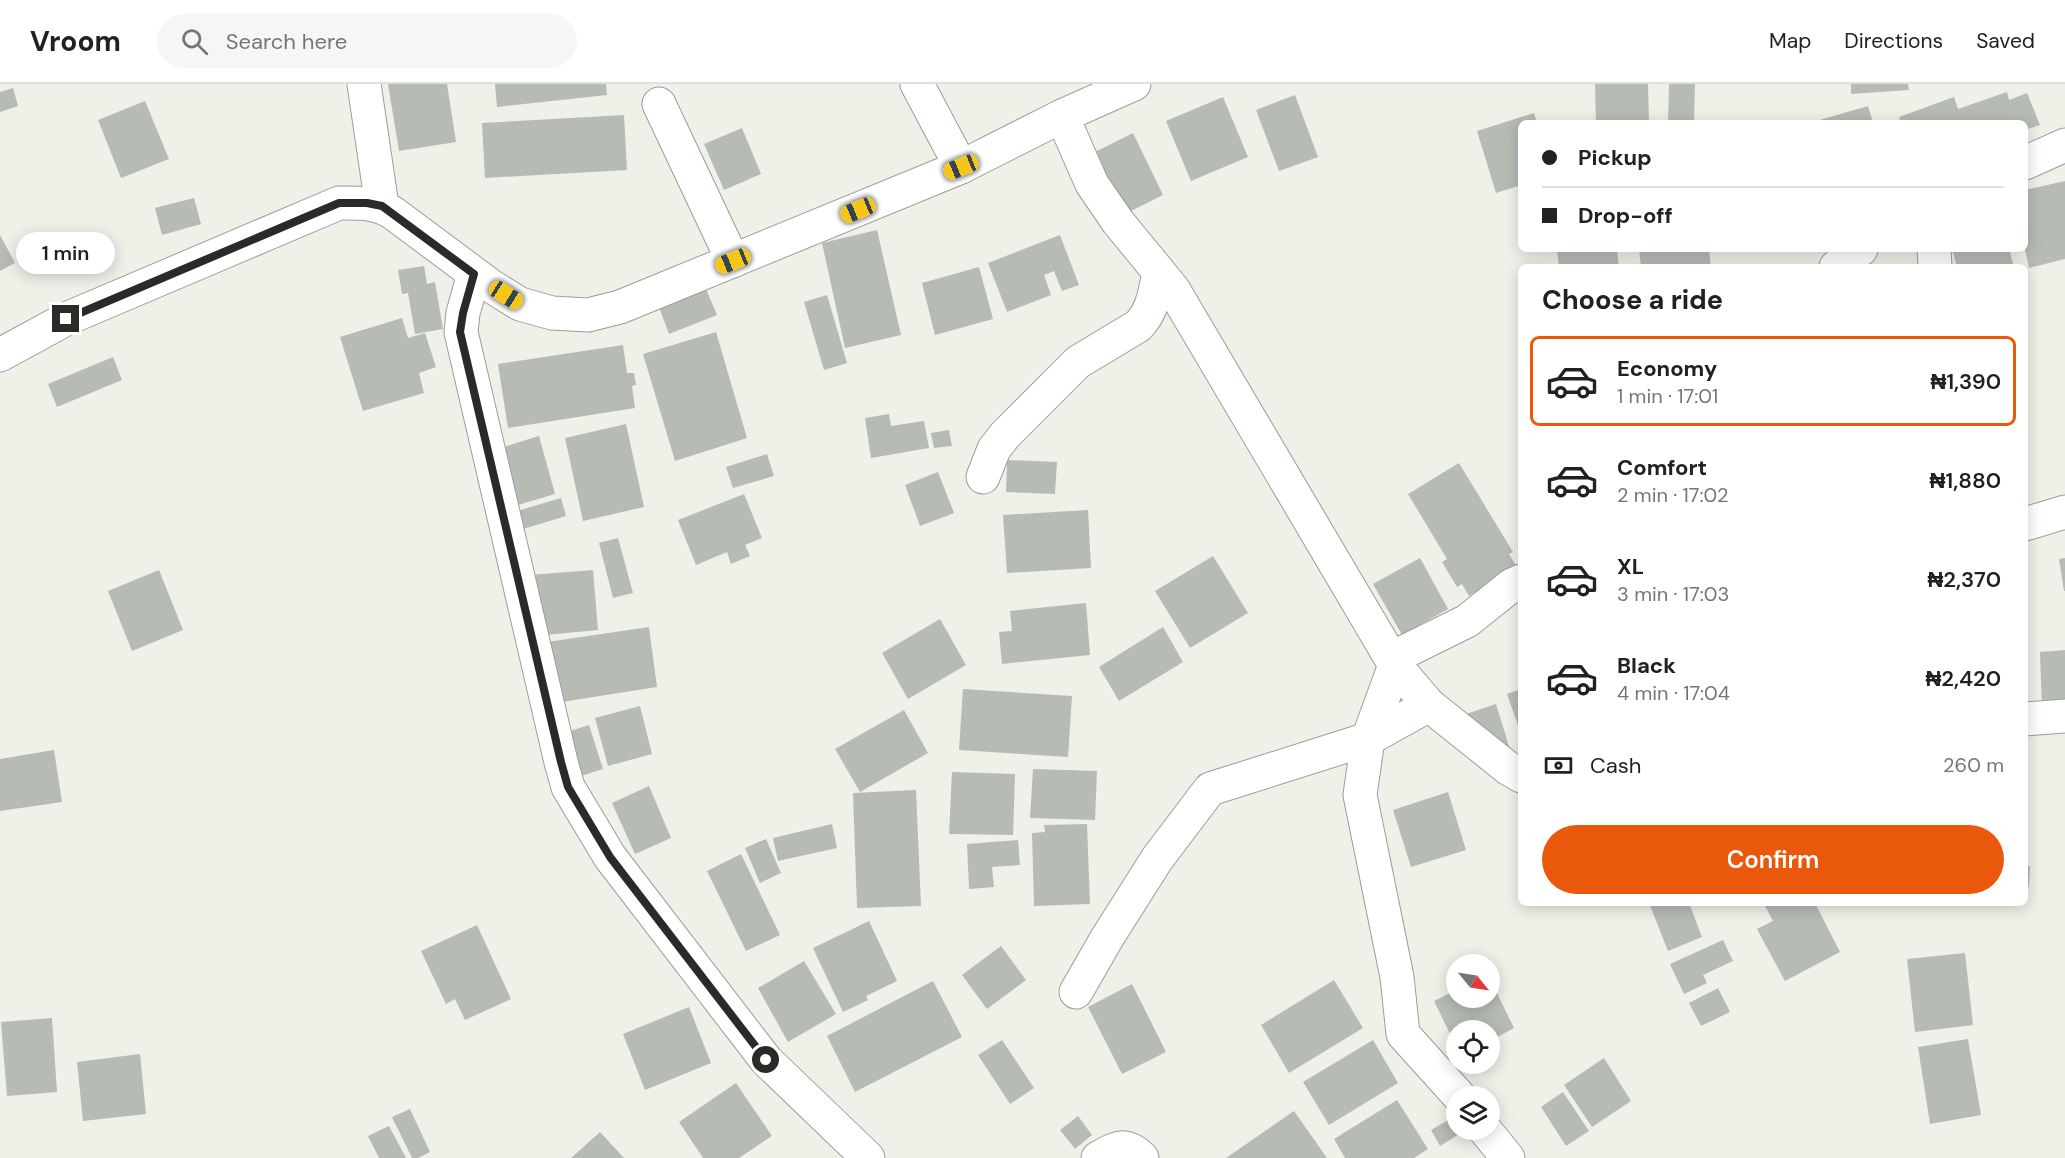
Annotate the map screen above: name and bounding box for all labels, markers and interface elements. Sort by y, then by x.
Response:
search box [157,14,577,68]
text: Vroom [30,23,121,60]
icon: search [178,25,211,58]
text: Search here [226,27,347,56]
text: Map [1769,27,1811,55]
text: Directions [1844,27,1943,55]
text: Saved [1976,27,2035,55]
text: Pickup [1578,143,1652,172]
car [941,152,981,182]
car [838,195,878,225]
text: Drop-off [1578,201,1673,230]
callout: 1 min [16,232,116,274]
text: 1 min [42,240,89,266]
car [713,246,753,276]
car [486,278,526,312]
text: Choose a ride [1542,282,1723,317]
route end [52,305,79,332]
icon: car [1545,354,1599,408]
text: Economy [1617,354,1717,383]
text: ₦1,390 [1931,367,2001,396]
text: 1 min · 17:01 [1617,383,1718,409]
icon: car [1545,453,1599,507]
text: Comfort [1617,453,1707,482]
text: ₦1,880 [1930,466,2001,495]
text: 2 min · 17:02 [1617,482,1729,508]
icon: car [1545,552,1599,606]
text: XL [1617,552,1644,581]
text: ₦2,370 [1927,565,2001,594]
text: 3 min · 17:03 [1617,581,1729,607]
icon: car [1545,651,1599,705]
text: Black [1617,651,1676,680]
text: ₦2,420 [1925,664,2001,693]
text: 4 min · 17:04 [1617,680,1730,706]
icon: cash [1542,749,1575,782]
text: Cash [1590,751,1641,780]
text: 260 m [1943,752,2004,778]
button: Confirm [1542,825,2004,894]
north arrow [1446,954,1500,1008]
map controls [1446,954,1500,1140]
button: locate [1446,1020,1500,1074]
route start [752,1046,779,1073]
button: layers [1446,1086,1500,1140]

